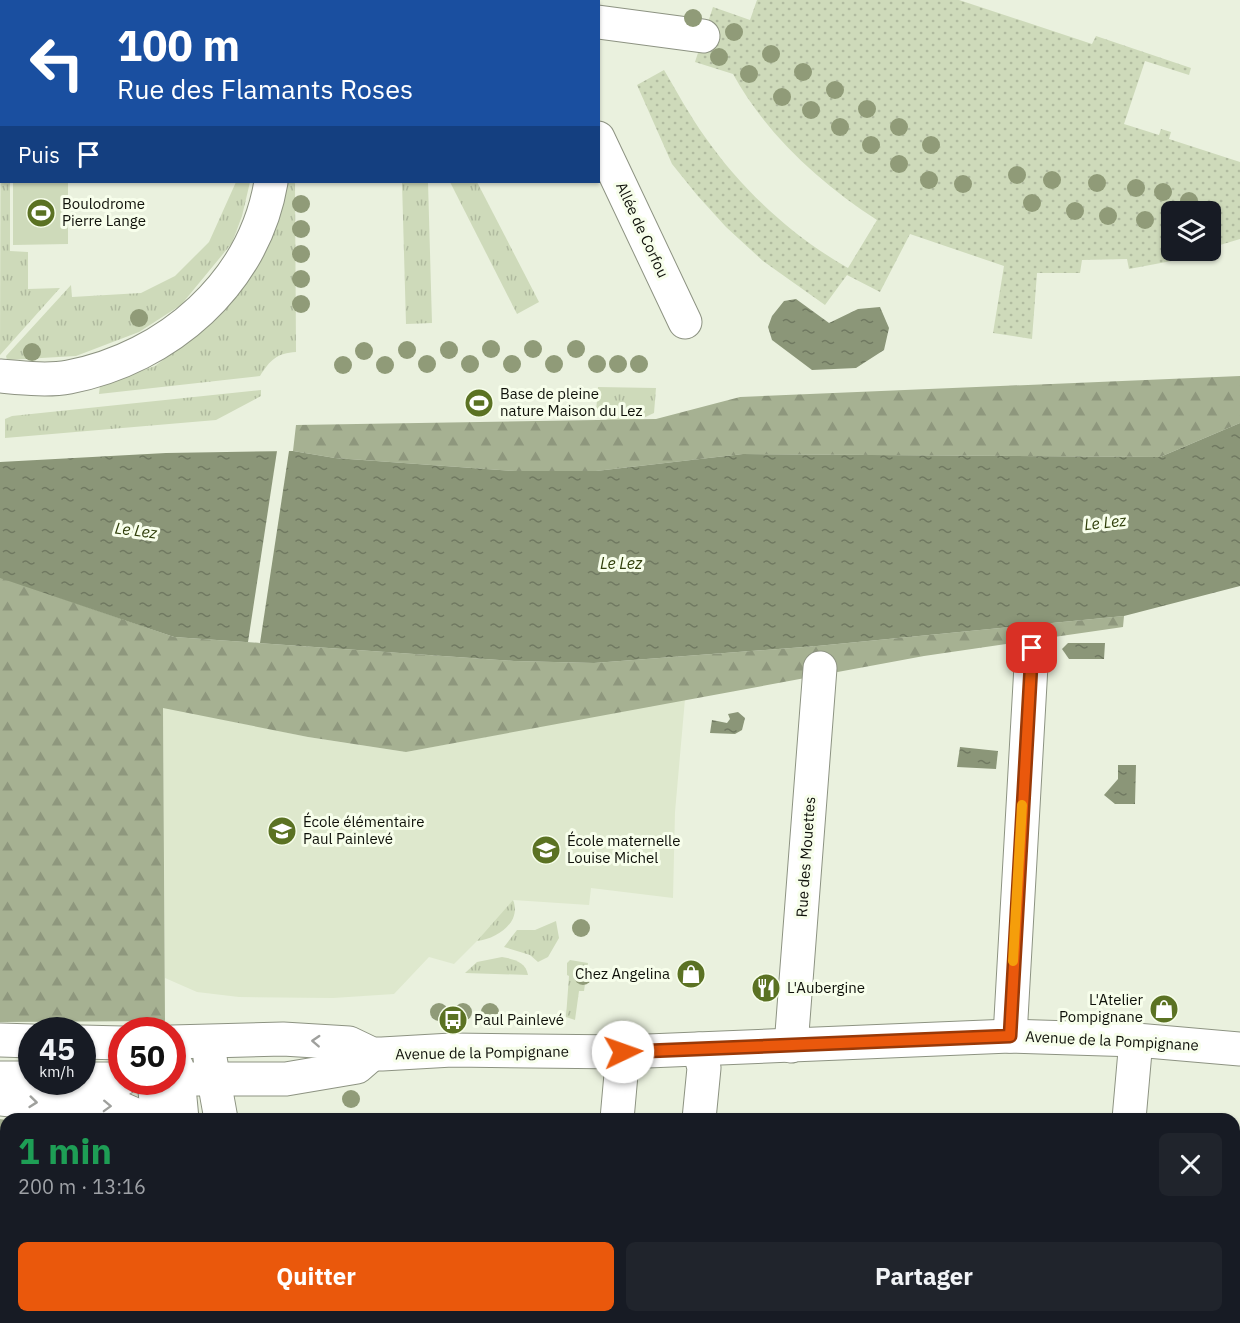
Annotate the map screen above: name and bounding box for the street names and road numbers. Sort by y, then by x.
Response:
street label: Allée de Corfou [612,179,673,281]
street label: Rue des Mouettes [792,796,819,918]
street label: Avenue de la Pompignane [1025,1026,1199,1055]
street label: Avenue de la Pompignane [395,1041,569,1064]

